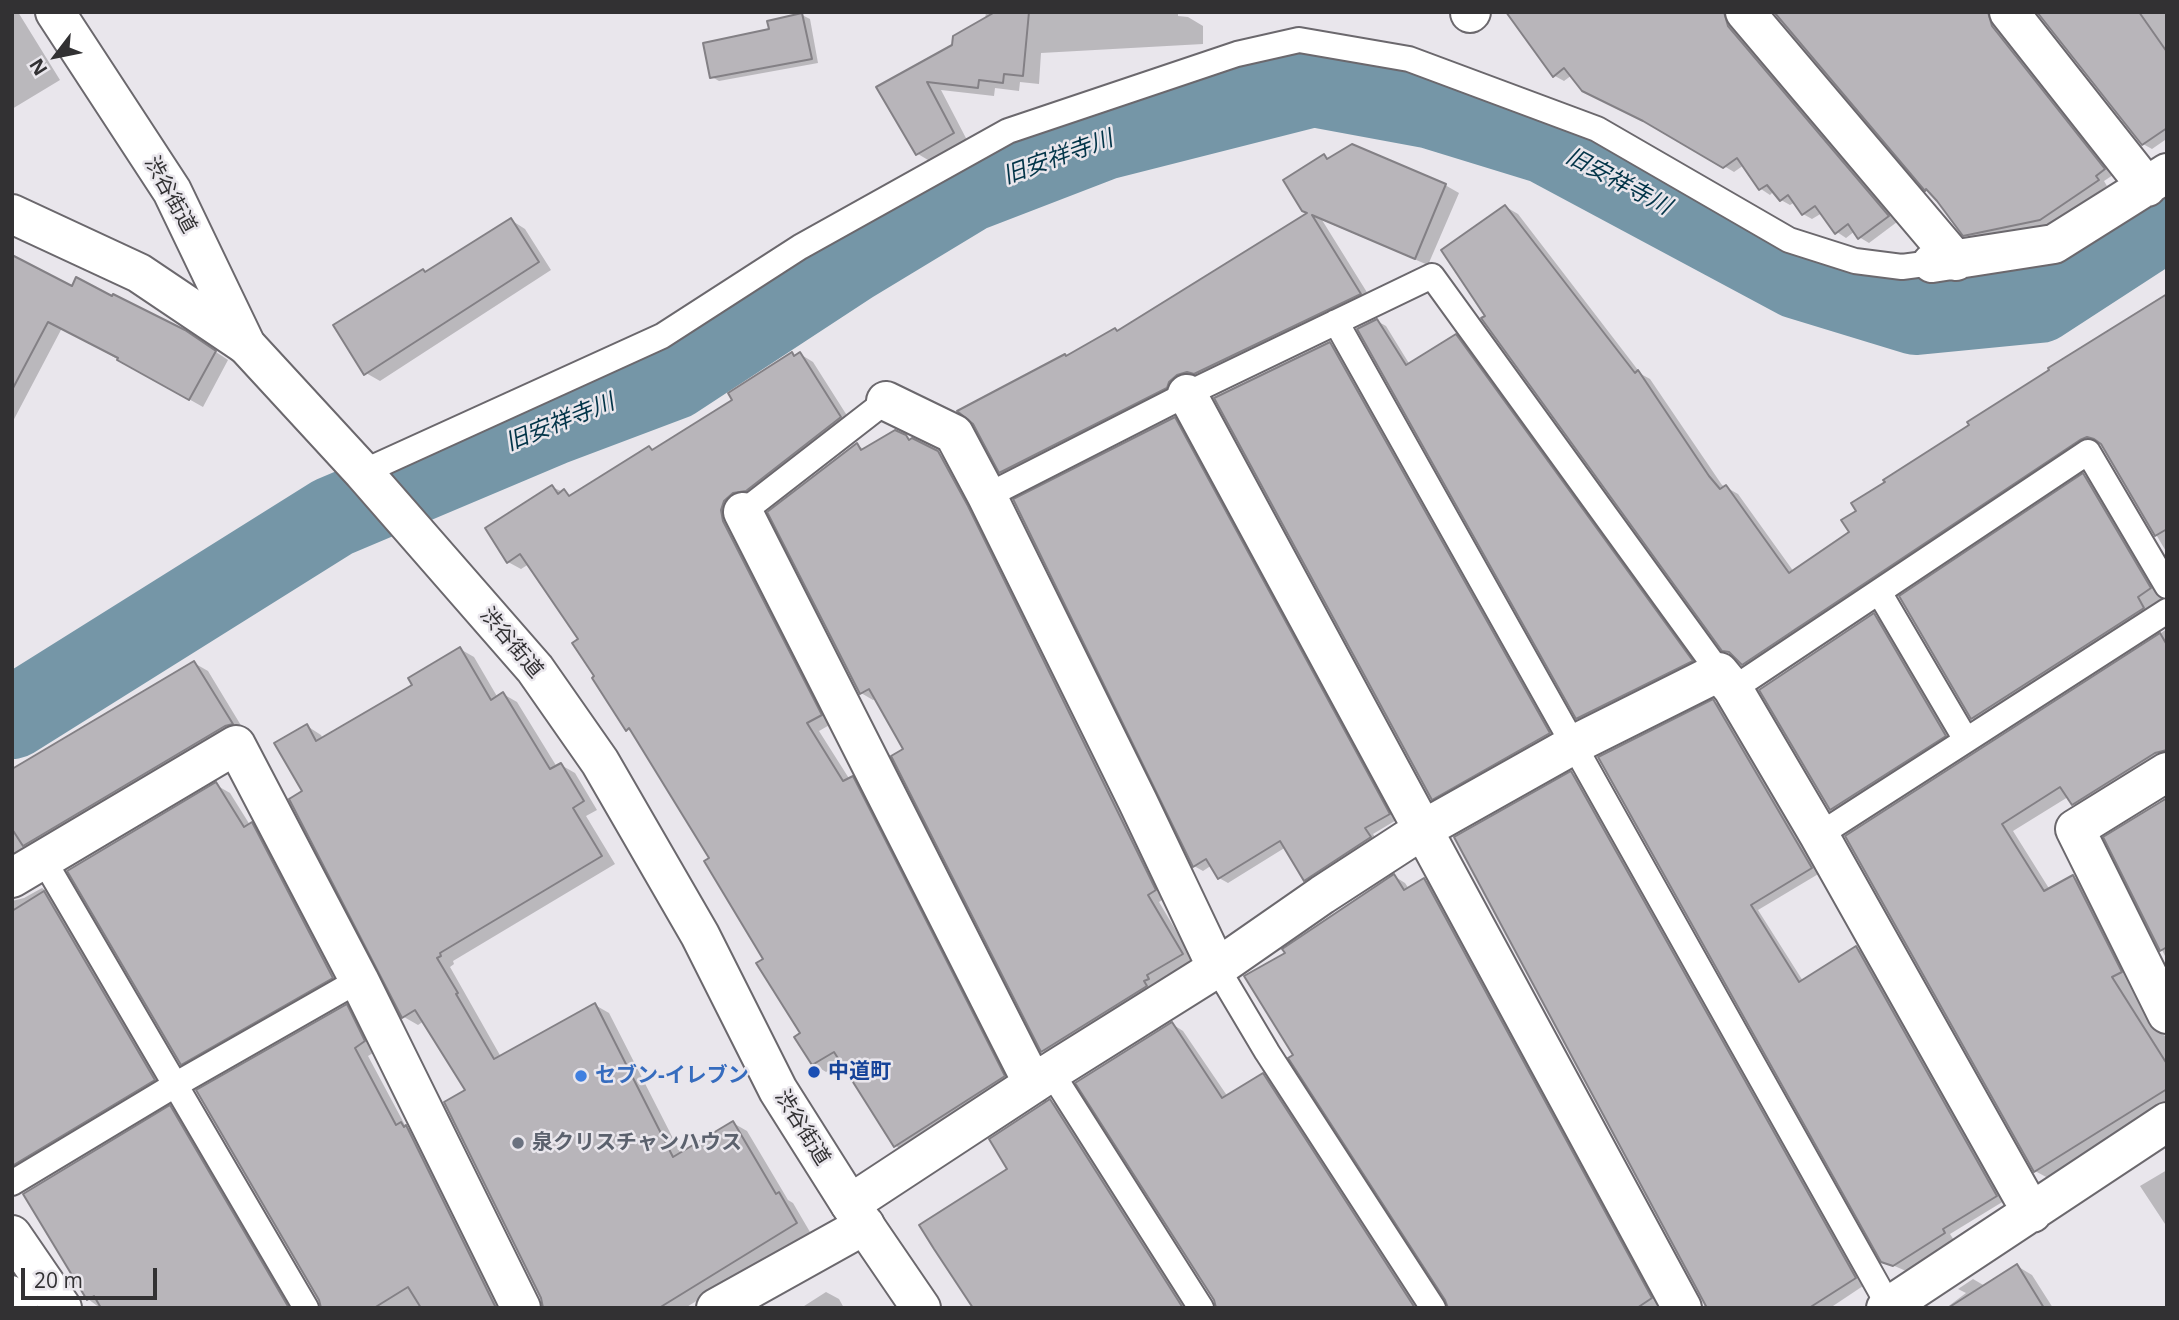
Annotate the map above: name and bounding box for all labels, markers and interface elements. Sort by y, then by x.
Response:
north arrow [21,21,91,91]
text: N [23,54,53,81]
water label: 旧安祥寺川 [999,125,1117,191]
water label: 旧安祥寺川 [1561,143,1675,221]
street label: 渋谷街道 [139,152,201,238]
water label: 旧安祥寺川 [502,389,618,457]
street label: 渋谷街道 [474,603,548,683]
place label: 中道町 [828,1059,891,1085]
place label: セブン-イレブン [595,1063,749,1089]
marker: 中道町 [806,1064,822,1080]
marker: セブン-イレブン [573,1068,589,1084]
street label: 渋谷街道 [769,1086,835,1170]
place label: 泉クリスチャンハウス [532,1130,742,1156]
marker: 泉クリスチャンハウス [510,1135,526,1151]
scale bar [24,1254,161,1298]
text: 20 m [34,1266,83,1294]

